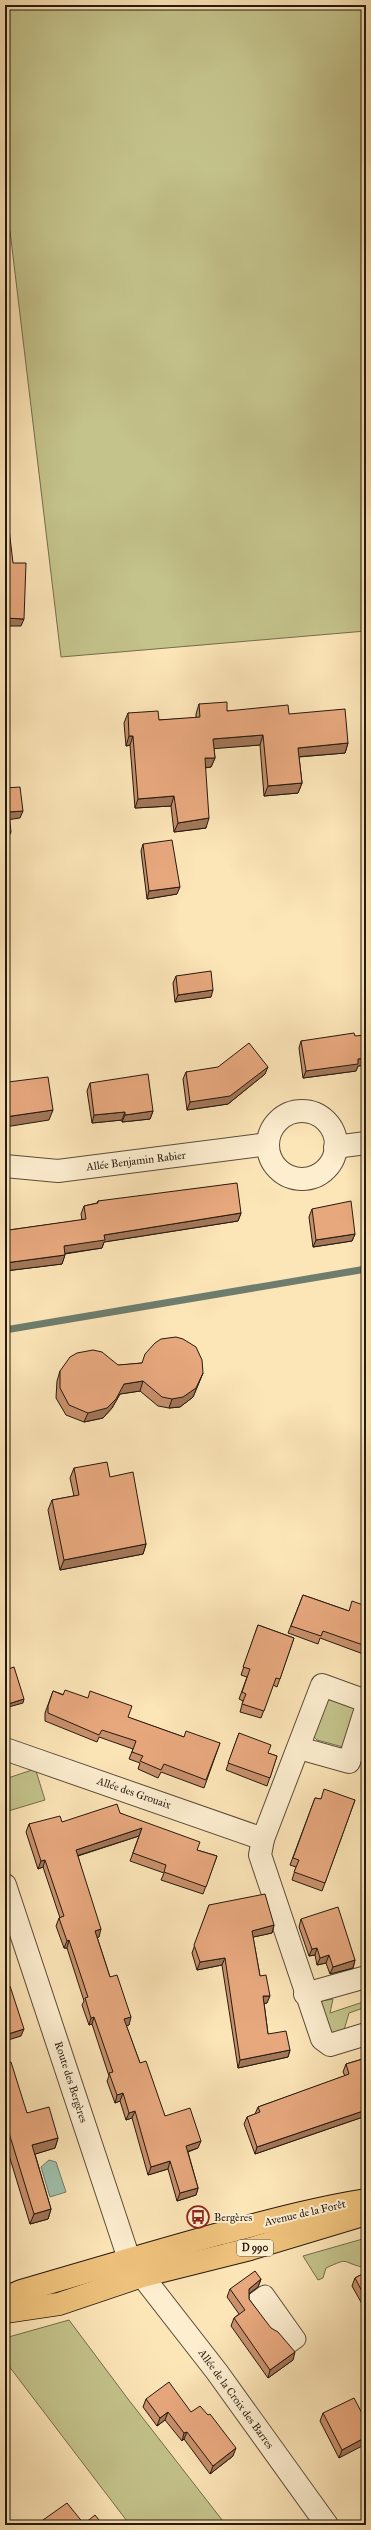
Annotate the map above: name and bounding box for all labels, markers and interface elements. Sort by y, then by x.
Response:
street label: Allée Benjamin Rabier [85,1148,187,1174]
street label: Allée des Grouaix [94,1774,173,1812]
street label: Route des Bergères [52,2040,90,2124]
street label: Avenue de la Forêt [262,2197,347,2229]
bus stop icon: Bergères [185,2204,211,2230]
place label: Bergères [214,2211,252,2224]
road number: D 990 [237,2240,273,2256]
street label: Allée de la Croix des Barres [195,2346,277,2451]

